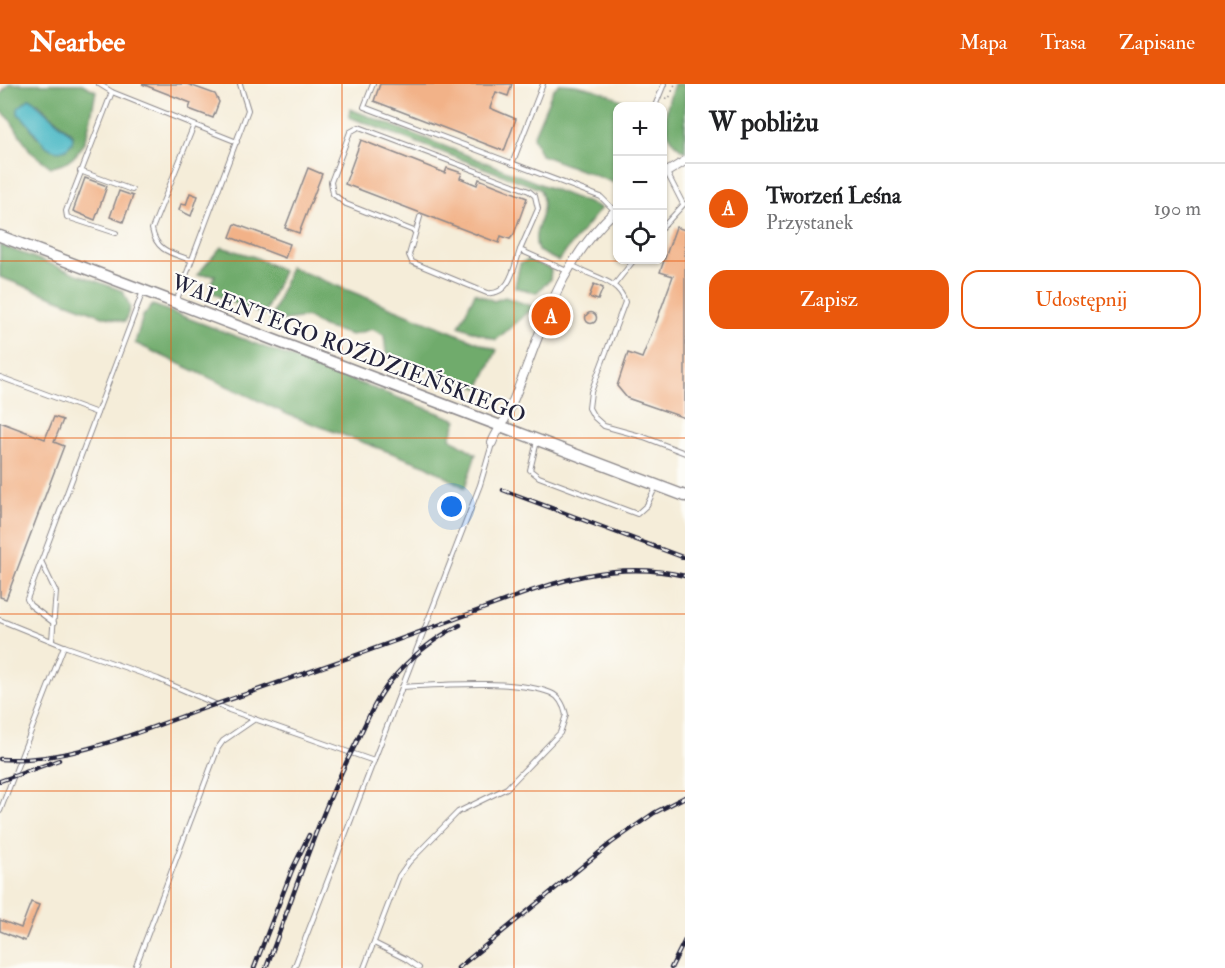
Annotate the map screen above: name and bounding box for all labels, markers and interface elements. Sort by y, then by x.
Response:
text: Nearbee [30,25,125,60]
text: Mapa [959,29,1007,56]
text: Trasa [1040,29,1086,56]
text: Zapisane [1119,29,1195,56]
map controls [613,102,667,264]
button: + [613,102,667,156]
text: W pobliżu [709,107,819,139]
button: − [613,156,667,210]
text: Tworzeń Leśna [766,182,901,210]
text: A [722,196,735,221]
text: 190 m [1154,196,1201,221]
button: locate [613,210,667,264]
text: Przystanek [766,210,853,235]
street label: WALENTEGO ROŹDZIEŃSKIEGO [167,267,530,430]
button: Zapisz [709,270,949,329]
button: Udostępnij [961,270,1201,329]
pin: A [532,294,570,338]
your location [437,492,466,521]

